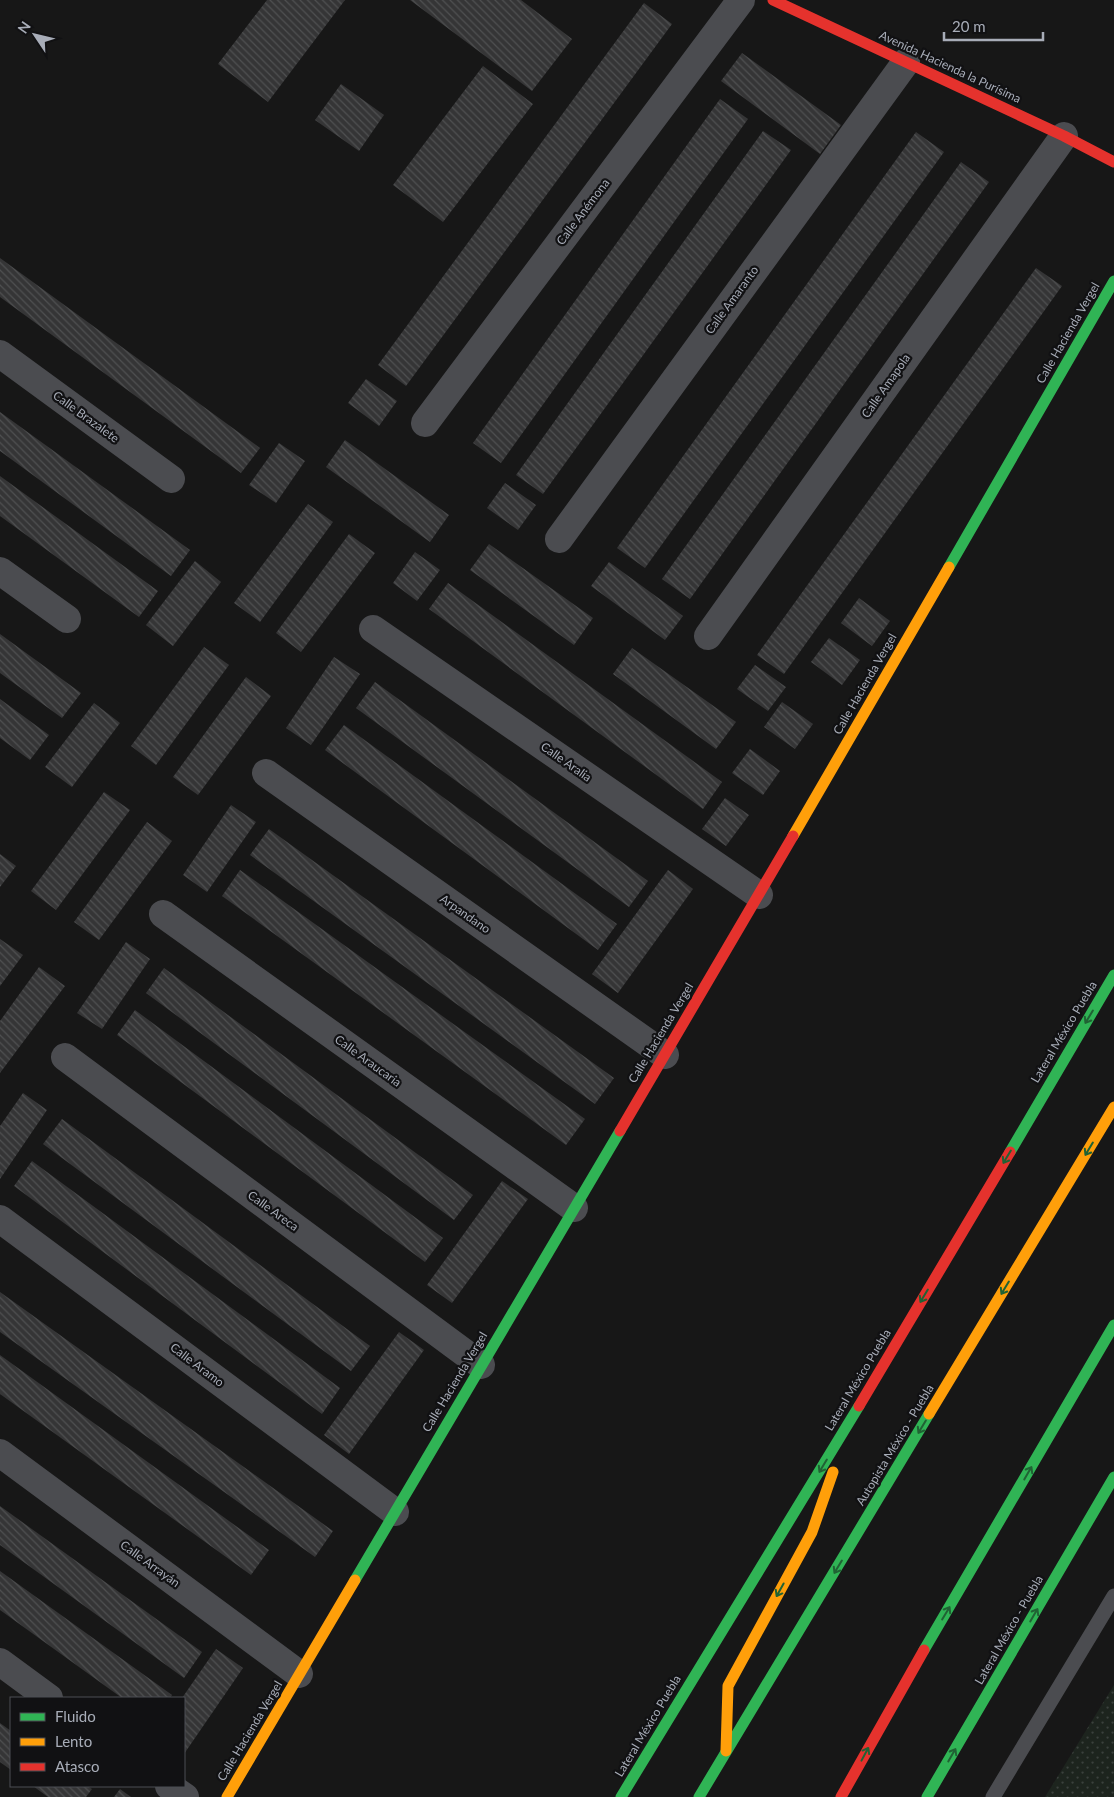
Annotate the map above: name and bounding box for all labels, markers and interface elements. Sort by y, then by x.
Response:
north arrow [10,10,60,60]
scale bar [944,10,1043,42]
text: 20 m [952,17,986,35]
text: N [14,18,34,37]
street label: Avenida Hacienda la Purísima [877,27,1023,106]
street label: Calle Anémona [553,176,612,248]
street label: Calle Amaranto [702,263,761,337]
street label: Calle Hacienda Vergel [1033,280,1103,386]
street label: Calle Amapola [858,351,913,421]
street label: Calle Brazalete [50,388,122,446]
street label: Calle Hacienda Vergel [830,631,900,737]
street label: Calle Aralia [538,739,595,785]
street label: Arpandano [437,891,494,936]
street label: Lateral México Puebla [1027,978,1100,1085]
street label: Calle Hacienda Vergel [625,980,696,1085]
one-way arrow [1084,1009,1094,1023]
street label: Calle Araucaria [332,1031,405,1090]
one-way arrow [1083,1141,1093,1155]
one-way arrow [1001,1149,1011,1163]
street label: Calle Areca [245,1187,302,1234]
one-way arrow [1000,1281,1010,1295]
one-way arrow [919,1289,929,1304]
street label: Lateral México Puebla [821,1326,894,1433]
street label: Calle Hacienda Vergel [419,1329,490,1434]
street label: Calle Aramo [167,1339,227,1390]
street label: Autopista México - Puebla [852,1381,937,1508]
one-way arrow [916,1420,926,1434]
one-way arrow [817,1459,827,1473]
one-way arrow [1023,1466,1033,1481]
street label: Calle Arrayán [118,1537,183,1590]
one-way arrow [833,1559,843,1573]
street label: Lateral México - Puebla [971,1572,1046,1687]
one-way arrow [775,1582,784,1597]
one-way arrow [941,1607,951,1621]
one-way arrow [1029,1608,1039,1622]
street label: Lateral México Puebla [611,1672,684,1779]
street label: Calle Hacienda Vergel [214,1678,285,1783]
legend [10,1697,185,1787]
text: Fluido [55,1707,96,1725]
text: Lento [55,1732,92,1750]
one-way arrow [860,1747,870,1762]
one-way arrow [947,1748,957,1762]
text: Atasco [55,1757,100,1775]

